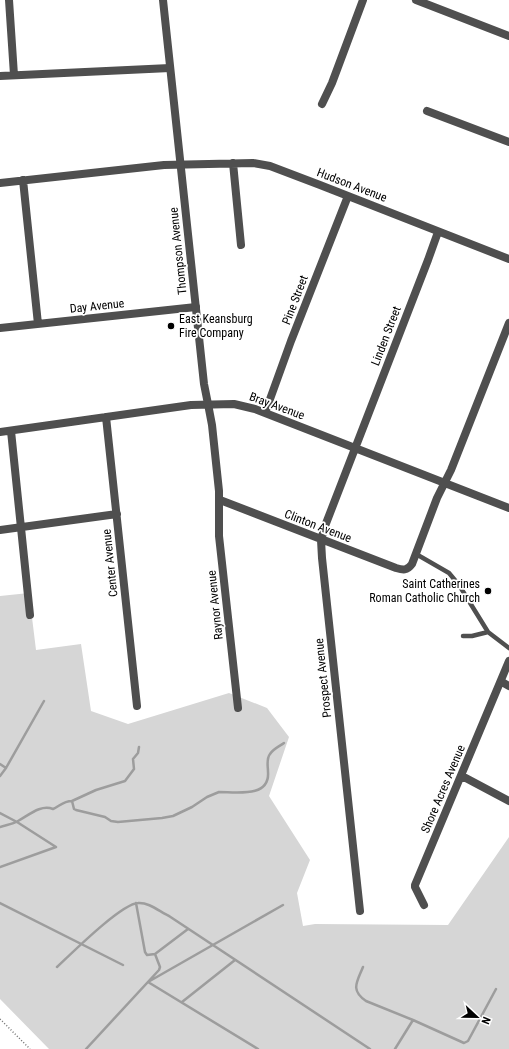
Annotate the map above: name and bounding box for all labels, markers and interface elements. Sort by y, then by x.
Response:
street label: Hudson Avenue [315,165,389,205]
street label: Thompson Avenue [166,206,190,295]
street label: Pine Street [279,273,311,327]
street label: Day Avenue [69,296,125,316]
street label: Linden Street [368,304,404,368]
place label: East Keansburg Fire Company [179,312,253,340]
marker: East Keansburg Fire Company [166,321,176,331]
street label: Bray Avenue [247,390,307,423]
street label: Clinton Avenue [282,507,354,545]
street label: Center Avenue [99,528,121,598]
street label: Raynor Avenue [204,569,226,640]
place label: Saint Catherines Roman Catholic Church [369,577,480,605]
marker: Saint Catherines Roman Catholic Church [483,586,493,596]
street label: Prospect Avenue [312,637,334,718]
street label: Shore Acres Avenue [418,742,468,835]
north arrow [457,997,497,1037]
text: N [478,1015,493,1026]

